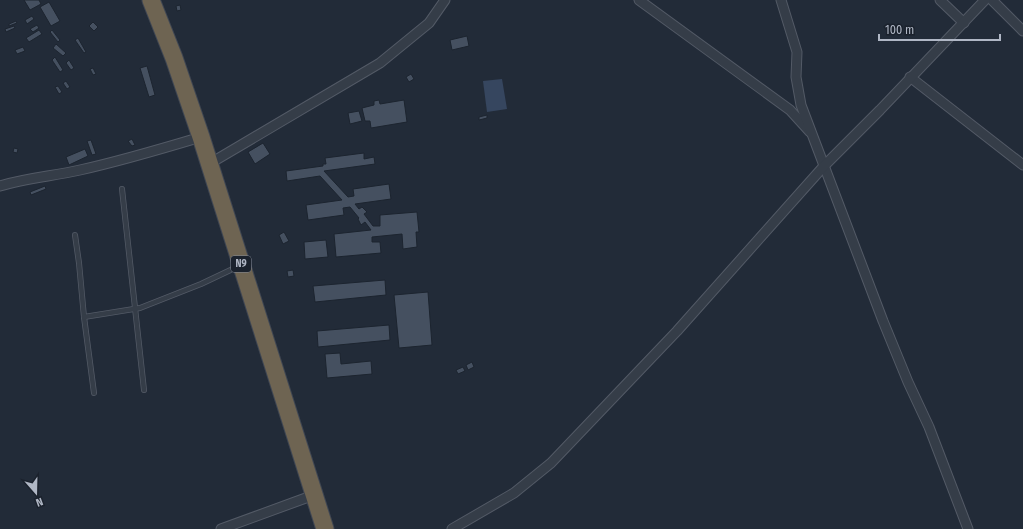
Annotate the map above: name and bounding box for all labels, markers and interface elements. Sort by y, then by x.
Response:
scale bar [879,16,1000,42]
text: 100 m [885,23,914,37]
road number: N9 [231,256,251,272]
north arrow [16,473,56,513]
text: N [34,495,45,509]

